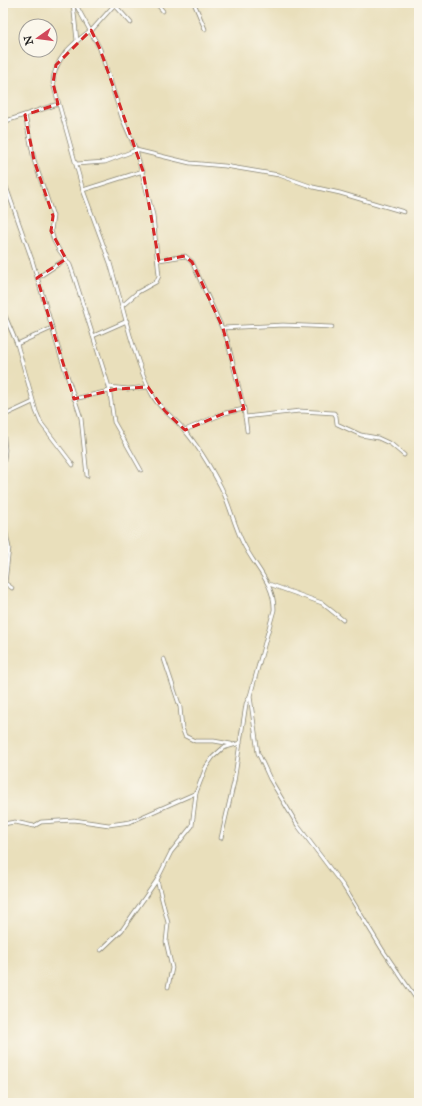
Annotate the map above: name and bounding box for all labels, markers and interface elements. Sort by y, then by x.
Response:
north arrow [18,18,58,58]
text: N [21,34,36,46]

